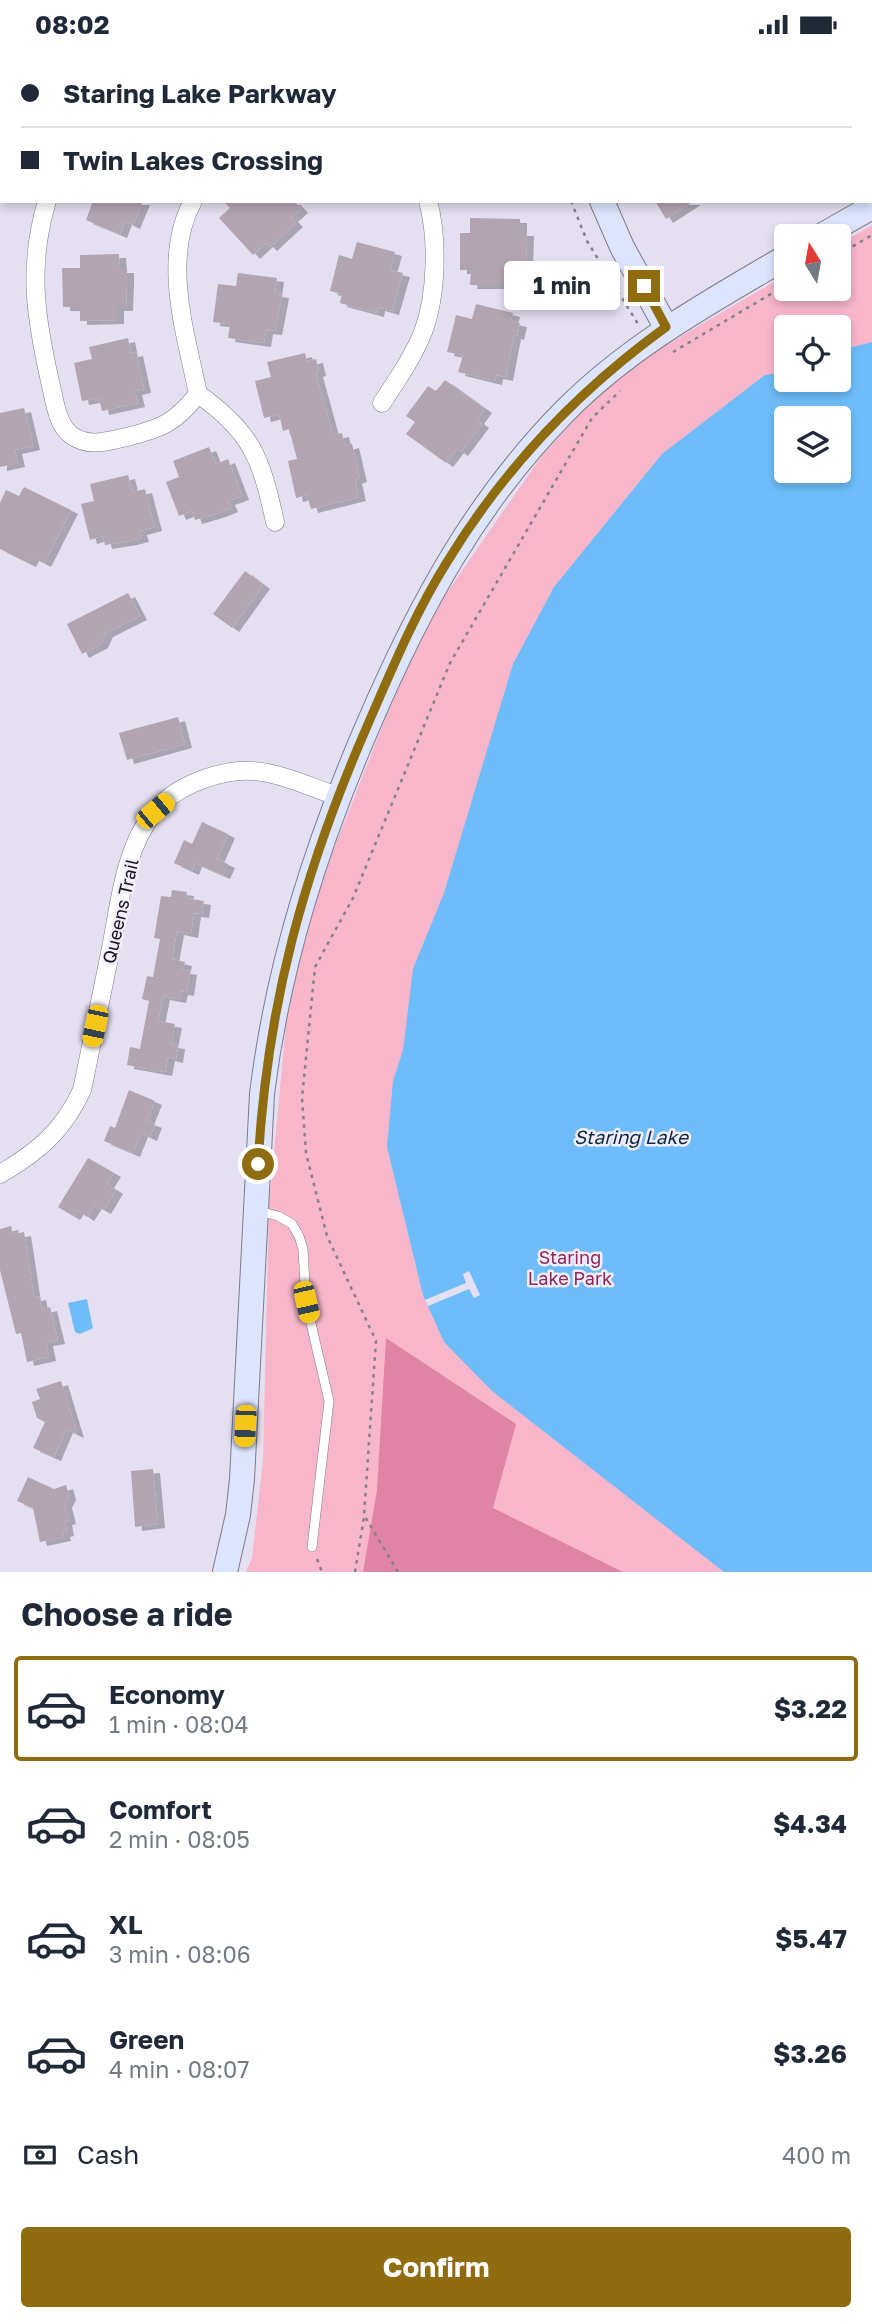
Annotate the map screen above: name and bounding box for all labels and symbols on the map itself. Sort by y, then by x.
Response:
north arrow [774,224,850,301]
callout: 1 min [504,261,620,311]
route end [628,270,660,302]
car [133,789,178,833]
street label: Queens Trail [97,856,143,966]
car [81,1003,110,1049]
water label: Staring Lake [574,1125,690,1148]
route start [242,1148,274,1180]
park label: Staring Lake Park [528,1246,612,1289]
car [292,1279,321,1325]
car [234,1404,257,1448]

